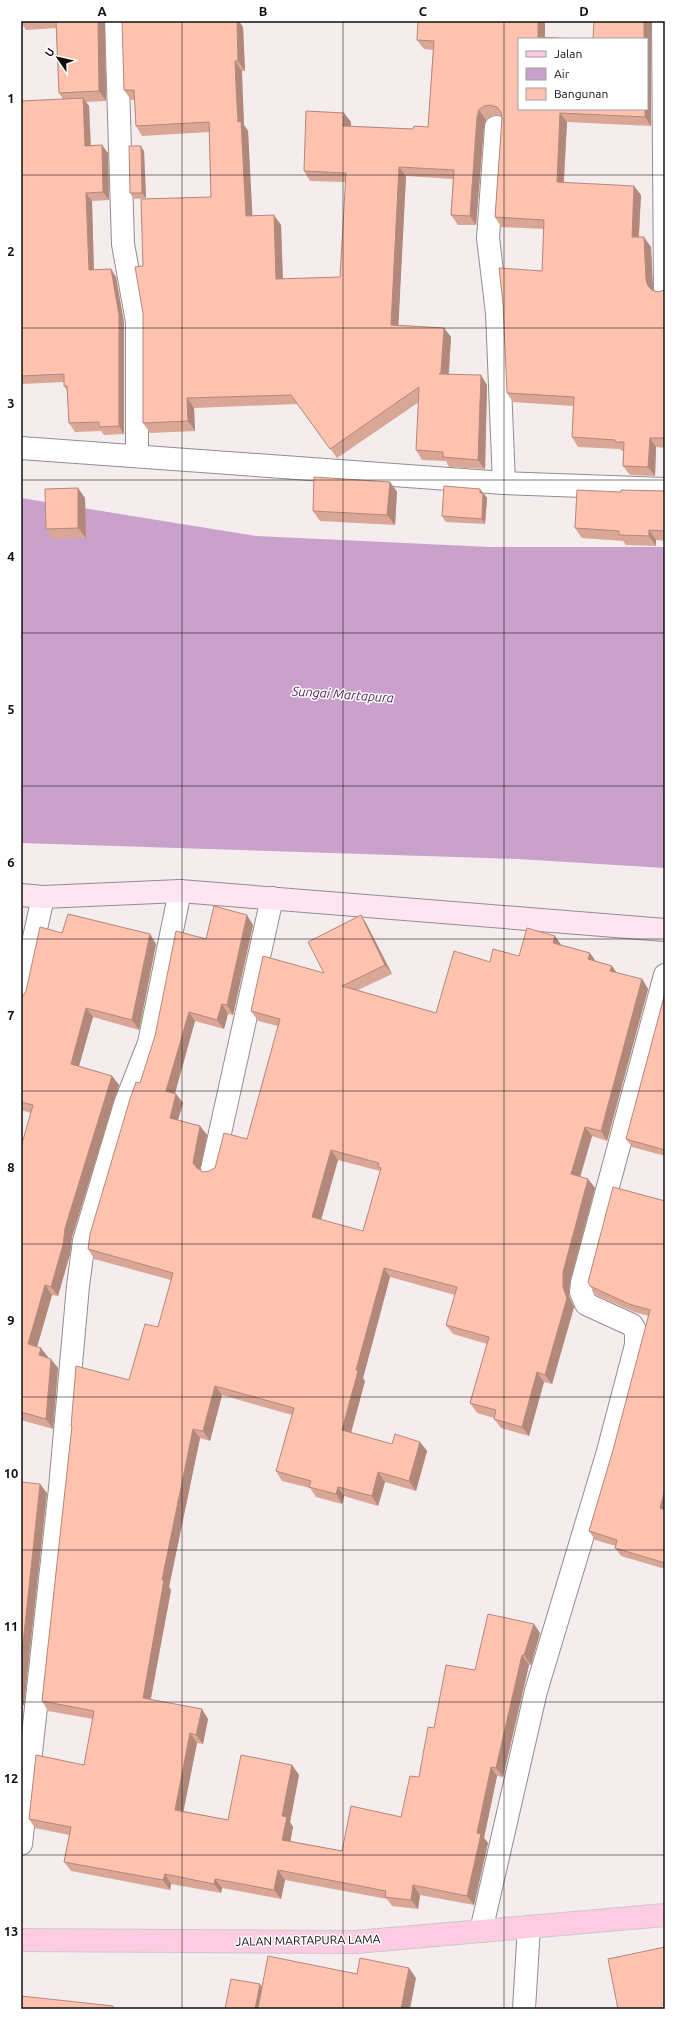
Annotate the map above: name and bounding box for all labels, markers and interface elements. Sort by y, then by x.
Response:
text: A [97,4,107,18]
text: B [259,4,268,18]
text: C [419,4,428,18]
text: D [579,4,589,18]
north arrow [38,38,78,78]
legend [518,38,648,110]
text: U [43,46,57,59]
text: Jalan [554,47,582,60]
text: Air [554,67,570,80]
text: Bangunan [554,87,608,100]
text: 1 [7,91,15,105]
text: 2 [7,244,15,258]
text: 3 [7,396,15,410]
text: 4 [7,549,15,563]
water label: Sungai Martapura [291,683,394,705]
text: 5 [7,702,15,716]
text: 6 [7,855,15,869]
text: 7 [7,1008,15,1022]
text: 8 [7,1160,15,1174]
text: 9 [7,1313,15,1327]
text: 10 [4,1466,18,1480]
text: 11 [4,1619,18,1633]
text: 12 [4,1771,18,1785]
text: 13 [4,1924,18,1938]
street label: JALAN MARTAPURA LAMA [235,1932,381,1948]

